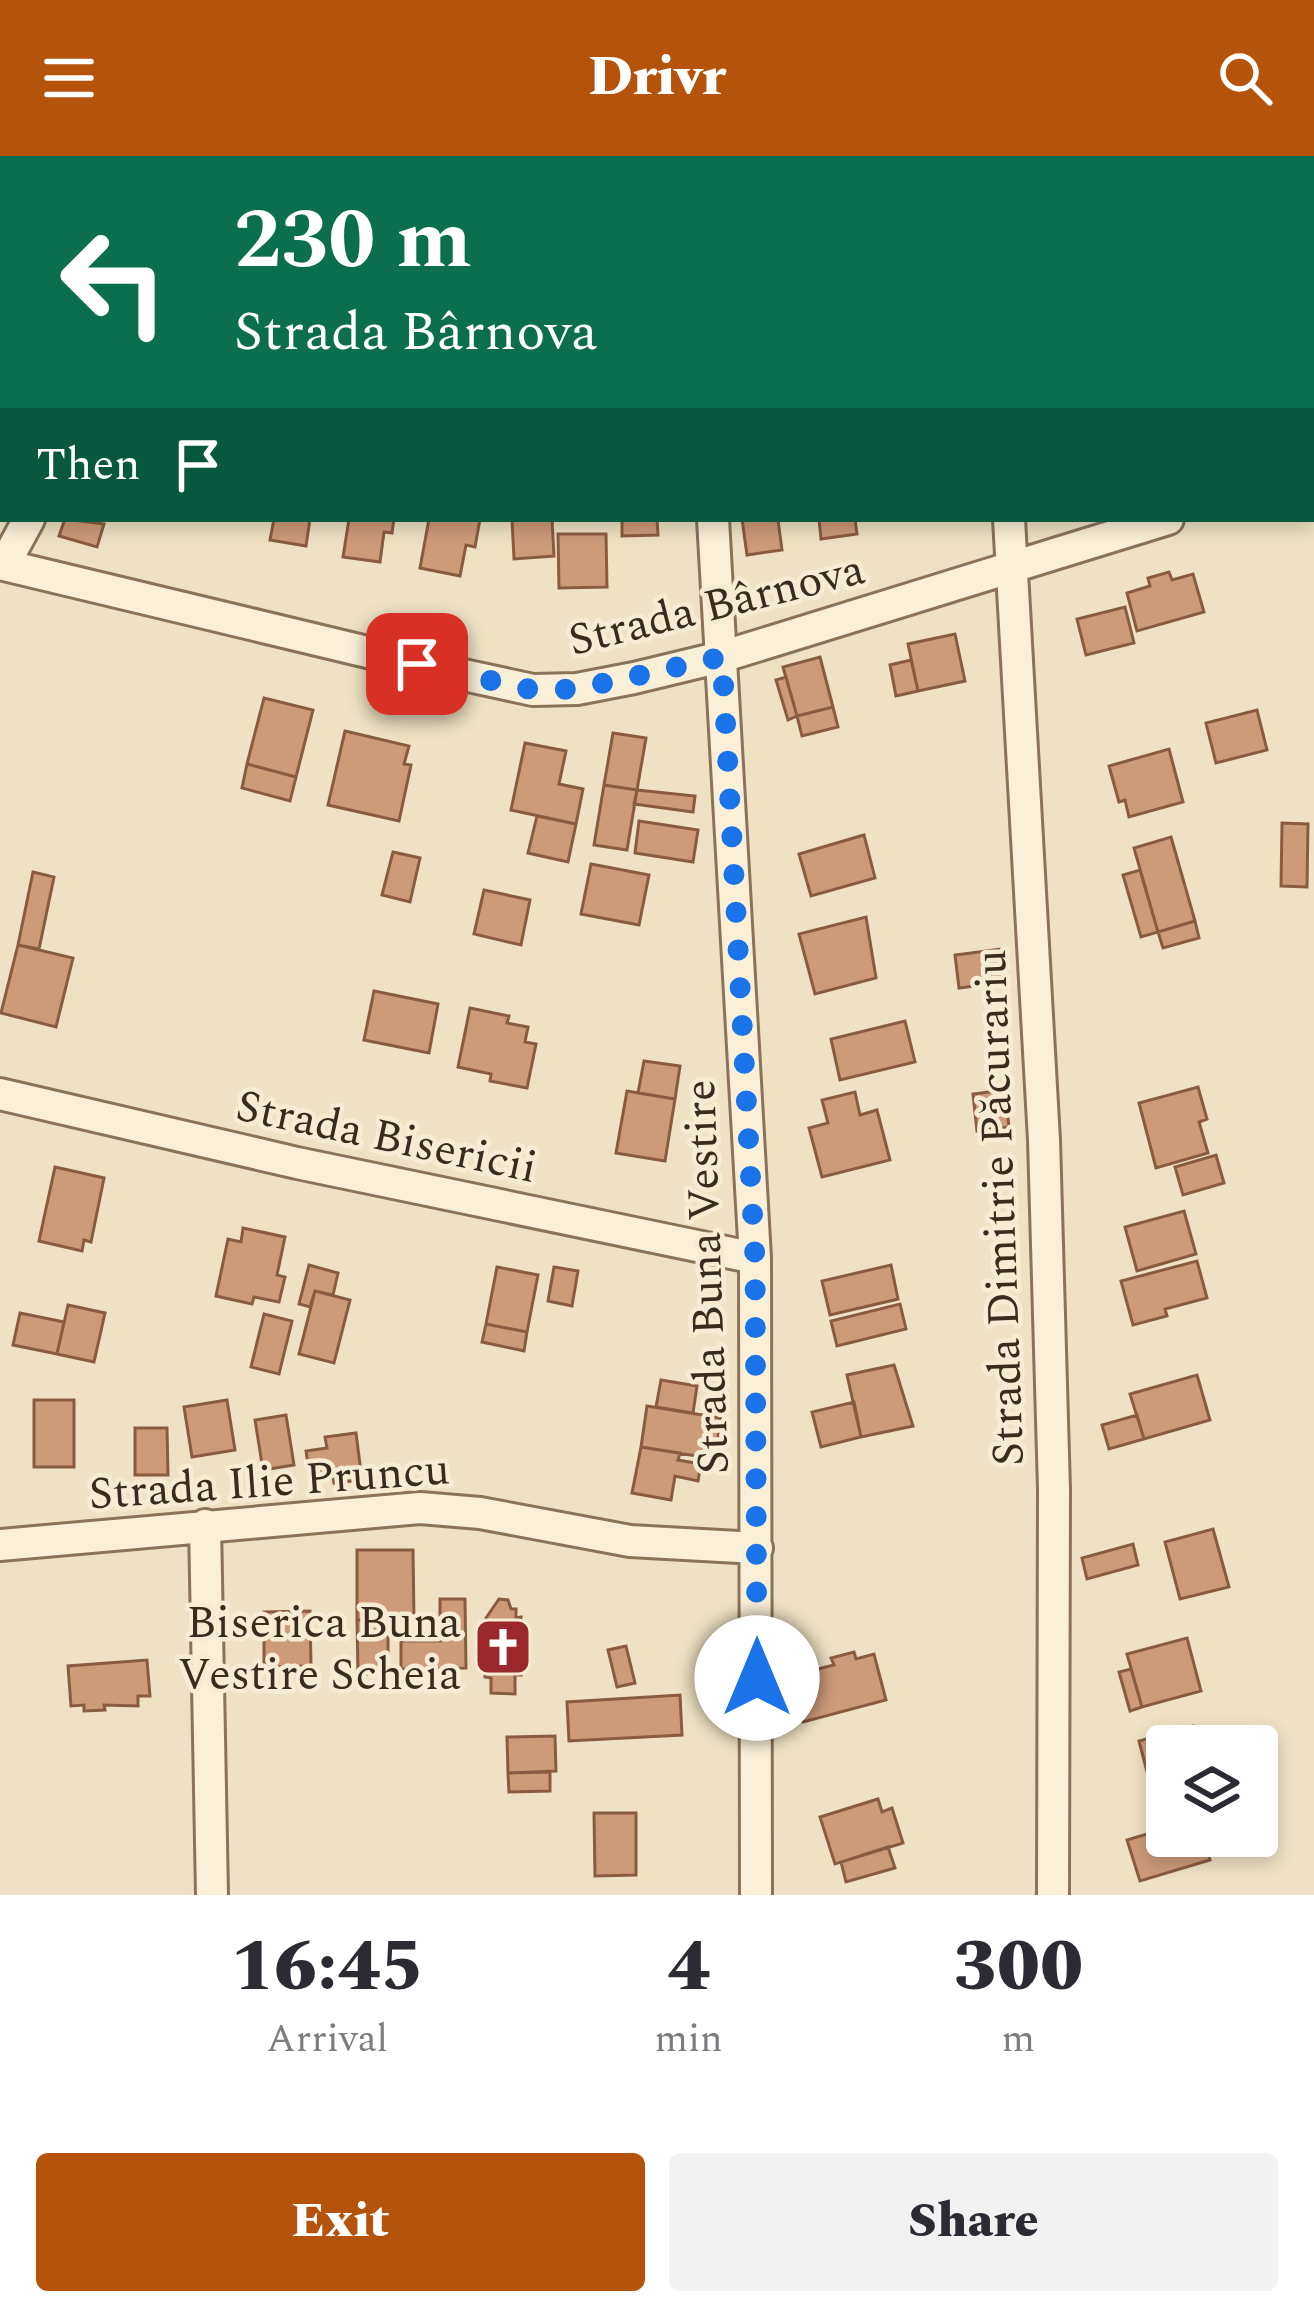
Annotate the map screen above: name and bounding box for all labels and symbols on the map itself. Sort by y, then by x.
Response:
street label: Strada Bârnova [561,535,872,676]
pin [366,613,468,715]
street label: Strada Dimitrie Păcurariu [957,949,1044,1467]
street label: Strada Bisericii [230,1072,543,1203]
street label: Strada Buna Vestire [666,1078,749,1476]
street label: Strada Ilie Pruncu [86,1435,452,1530]
place label: Biserica Buna Vestire Scheia [178,1589,461,1710]
position arrow [694,1615,820,1741]
church icon: Biserica Buna Vestire Scheia [472,1616,534,1678]

